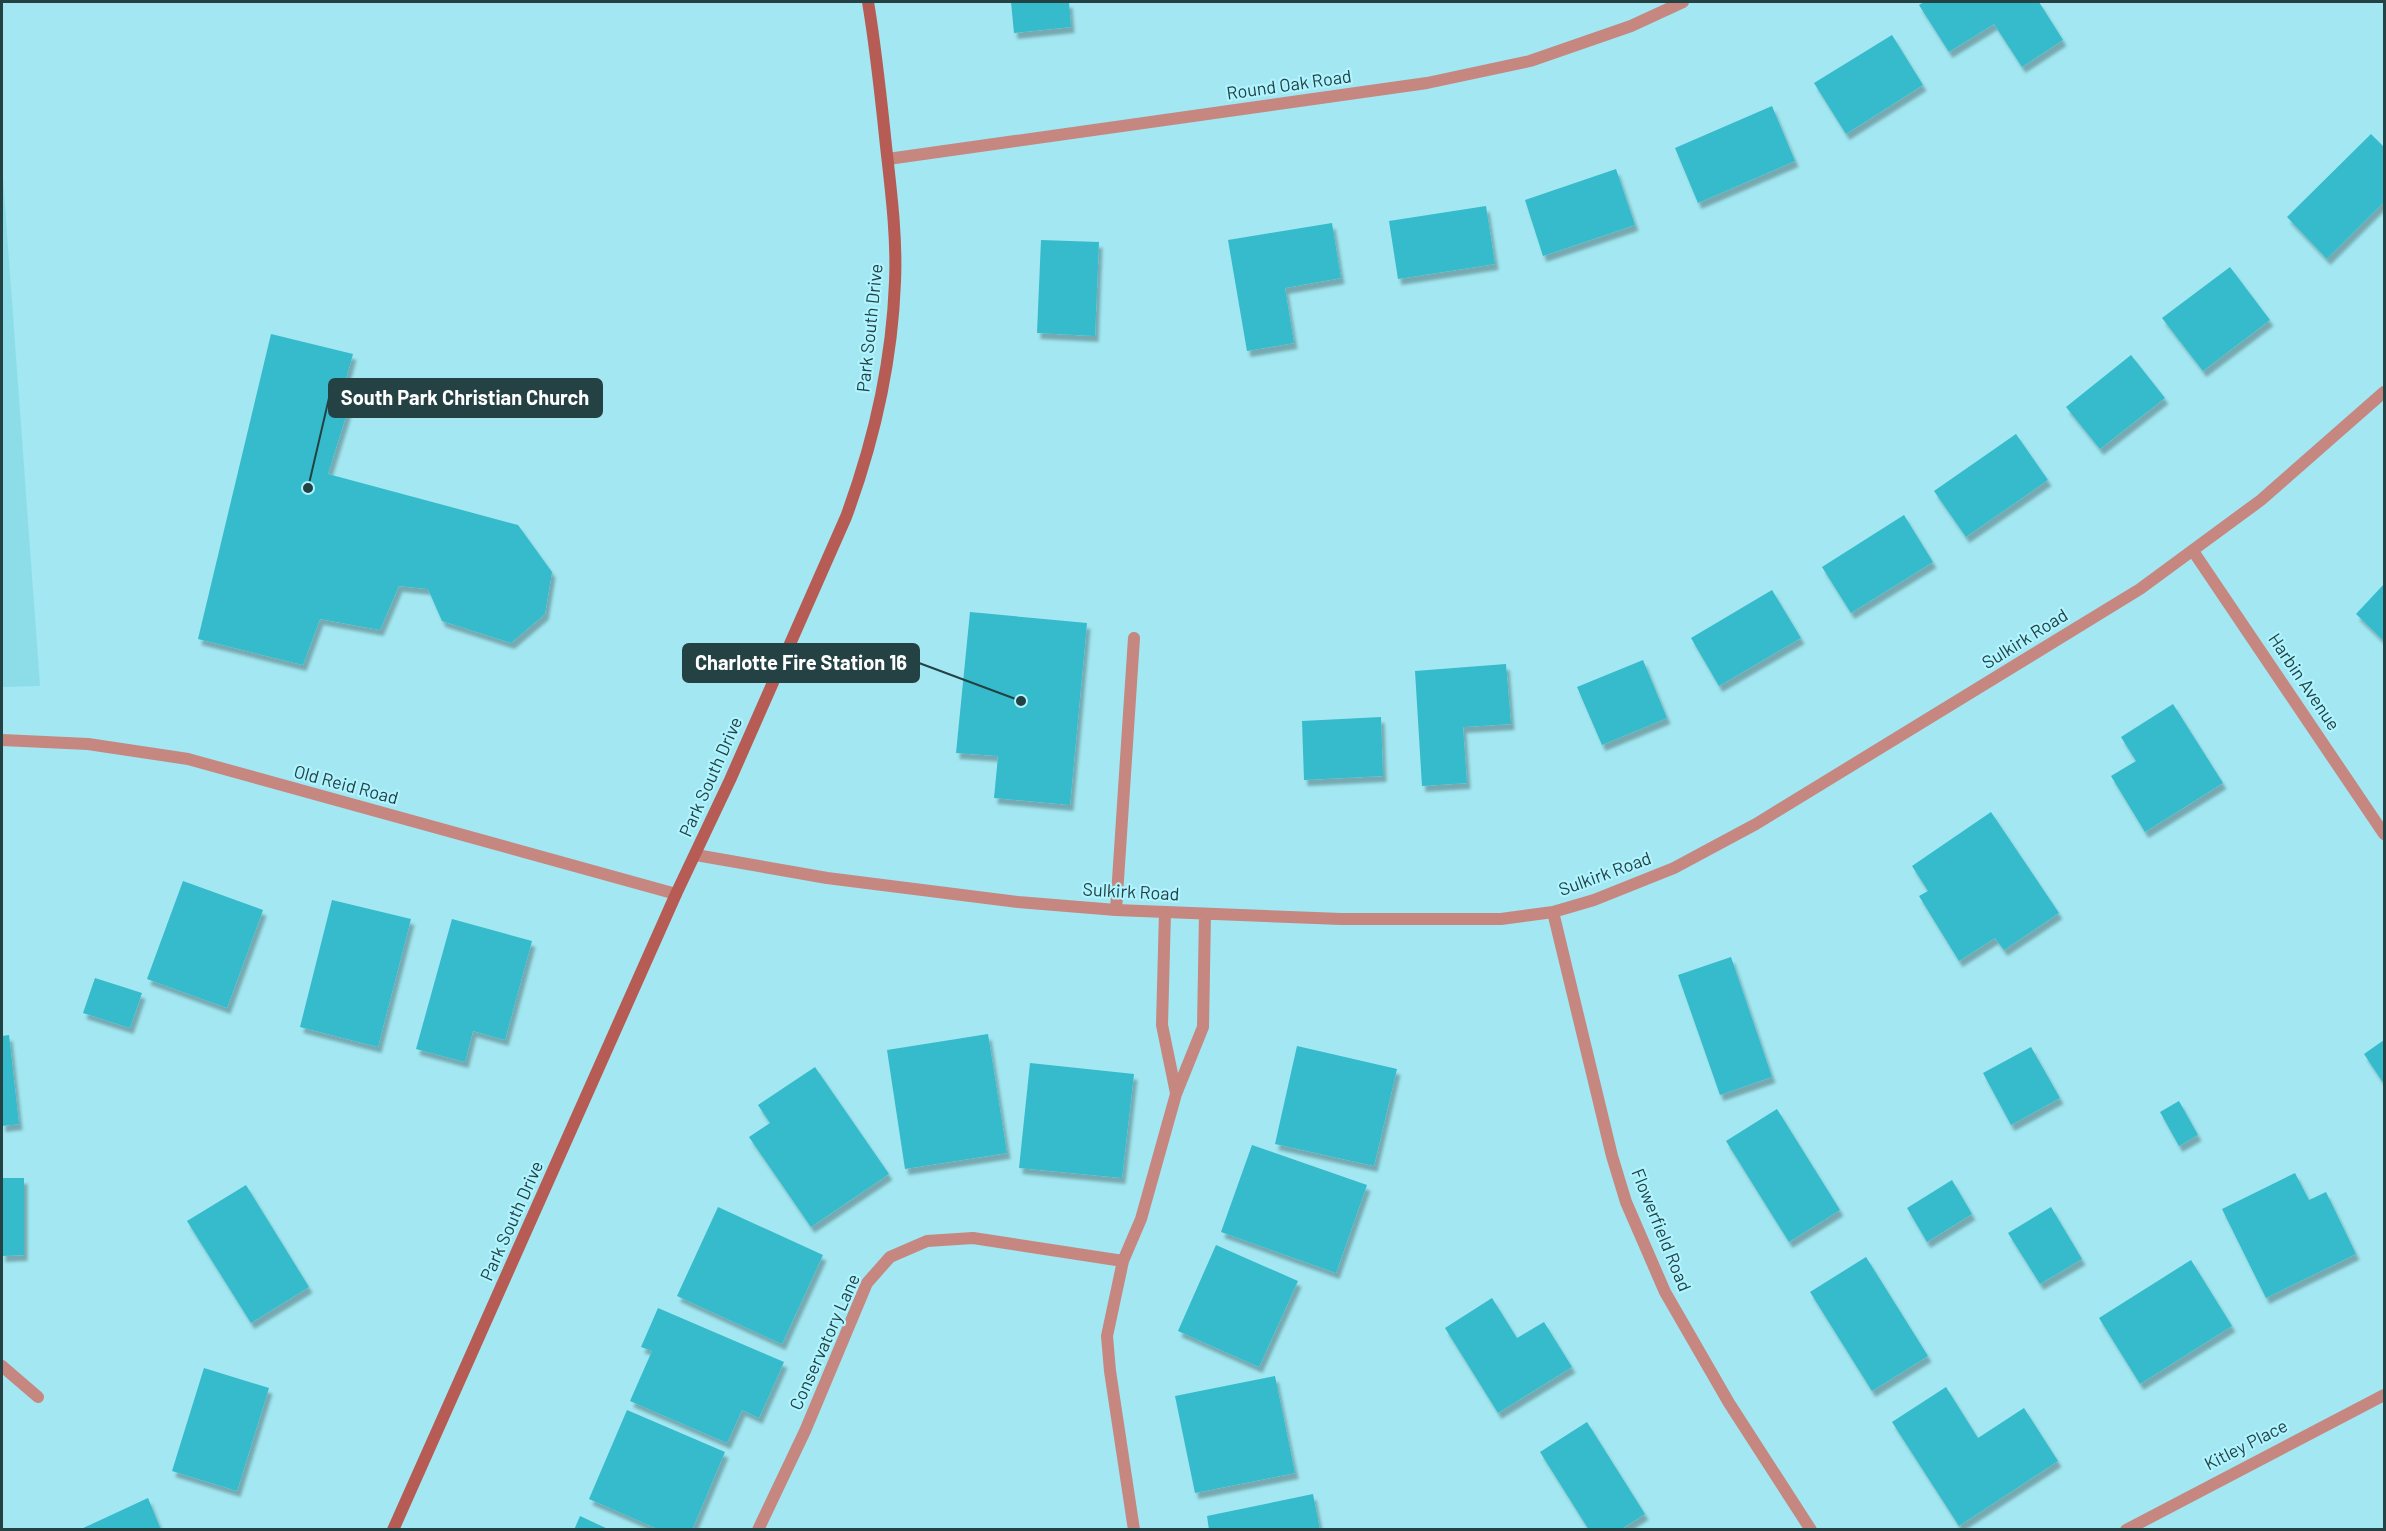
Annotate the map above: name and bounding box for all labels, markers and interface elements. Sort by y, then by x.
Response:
street label: Round Oak Road [1225,64,1353,104]
street label: Park South Drive [851,263,887,393]
callout: South Park Christian Church [329,379,602,417]
text: South Park Christian Church [341,385,589,409]
street label: Sulkirk Road [1978,603,2071,673]
street label: Harbin Avenue [2264,629,2345,734]
callout: Charlotte Fire Station 16 [683,644,919,682]
text: Charlotte Fire Station 16 [695,650,907,674]
street label: Park South Drive [674,713,746,840]
street label: Old Reid Road [292,760,401,809]
street label: Sulkirk Road [1555,846,1654,900]
street label: Sulkirk Road [1082,877,1180,905]
street label: Park South Drive [475,1157,547,1284]
street label: Flowerfield Road [1627,1165,1697,1294]
street label: Conservatory Lane [784,1270,864,1413]
street label: Kitley Place [2200,1414,2291,1474]

